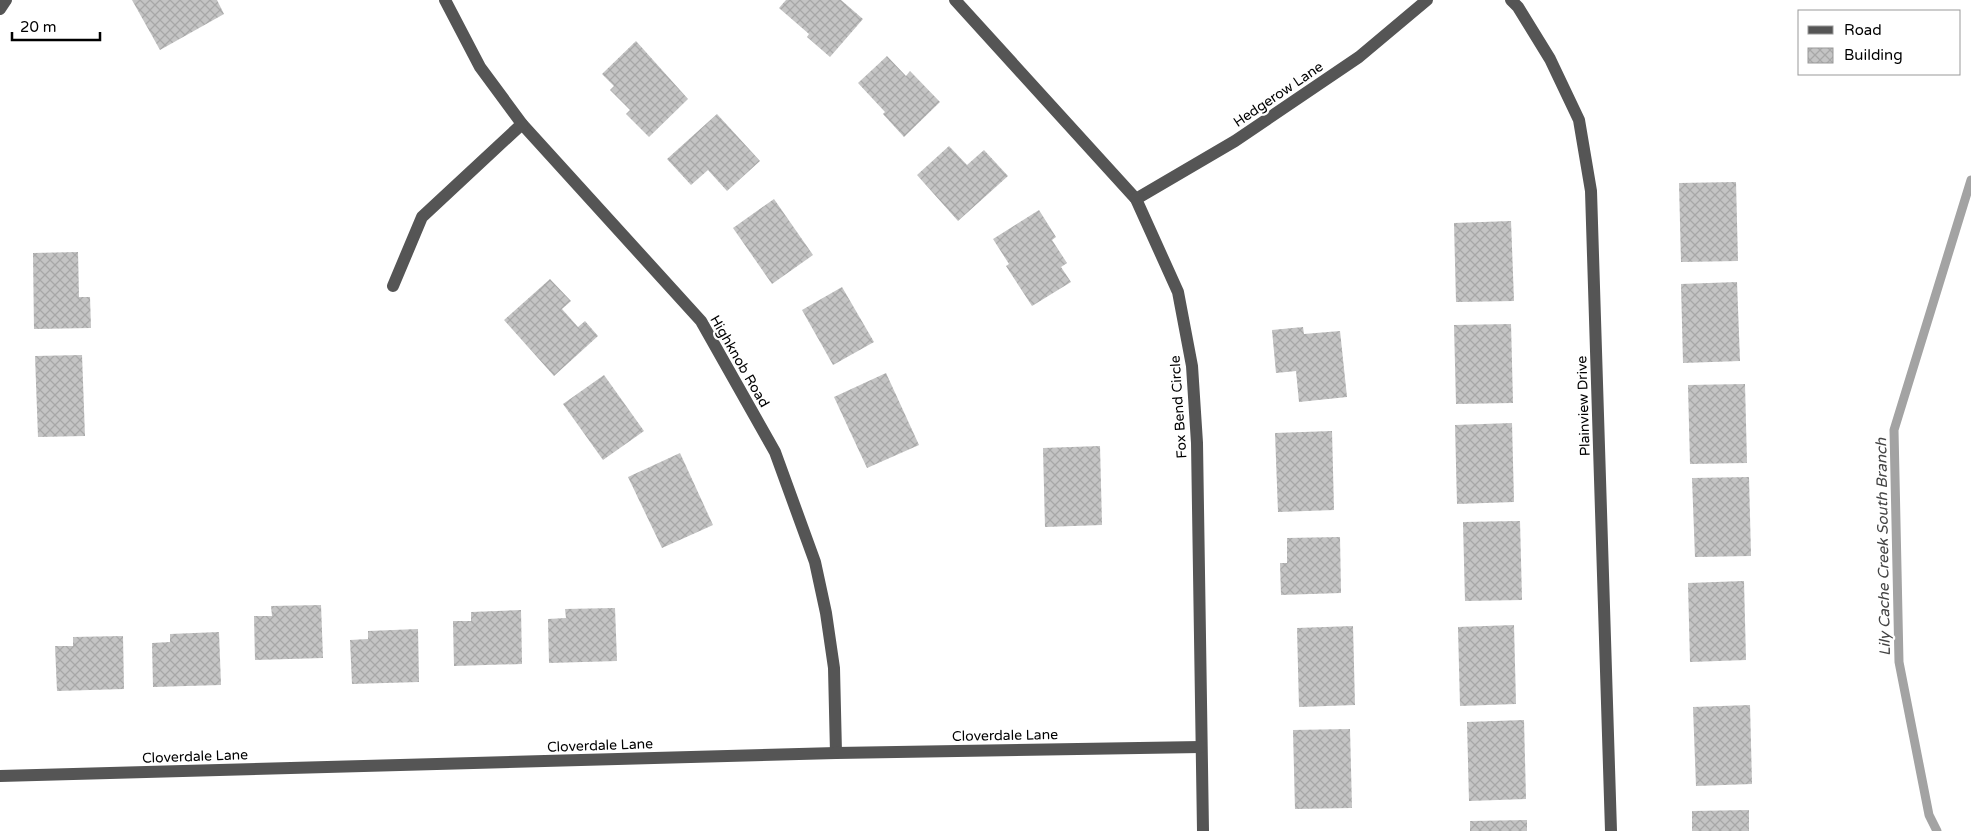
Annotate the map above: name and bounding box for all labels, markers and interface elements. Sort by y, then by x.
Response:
scale bar [12,10,100,42]
legend [1798,10,1961,75]
text: 20 m [20,18,57,36]
text: Road [1844,21,1882,39]
text: Building [1844,46,1903,64]
street label: Hedgerow Lane [1230,58,1326,131]
street label: Highknob Road [706,312,773,410]
street label: Fox Bend Circle [1166,355,1191,459]
street label: Plainview Drive [1573,355,1594,457]
water label: Lily Cache Creek South Branch [1872,437,1894,656]
street label: Cloverdale Lane [952,726,1058,745]
street label: Cloverdale Lane [547,735,653,756]
street label: Cloverdale Lane [142,746,248,767]

